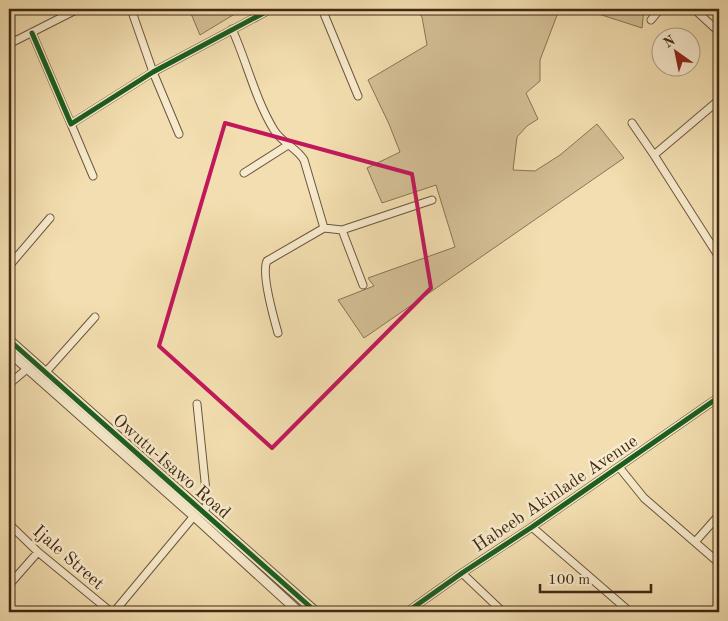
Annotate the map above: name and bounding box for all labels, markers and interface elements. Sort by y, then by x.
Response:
north arrow [650,28,700,78]
text: N [661,33,678,51]
street label: Owutu-Isawo Road [109,411,234,523]
street label: Habeeb Akinlade Avenue [470,432,641,556]
street label: Ijale Street [29,522,107,593]
scale bar [540,561,652,593]
text: 100 m [548,573,590,588]

